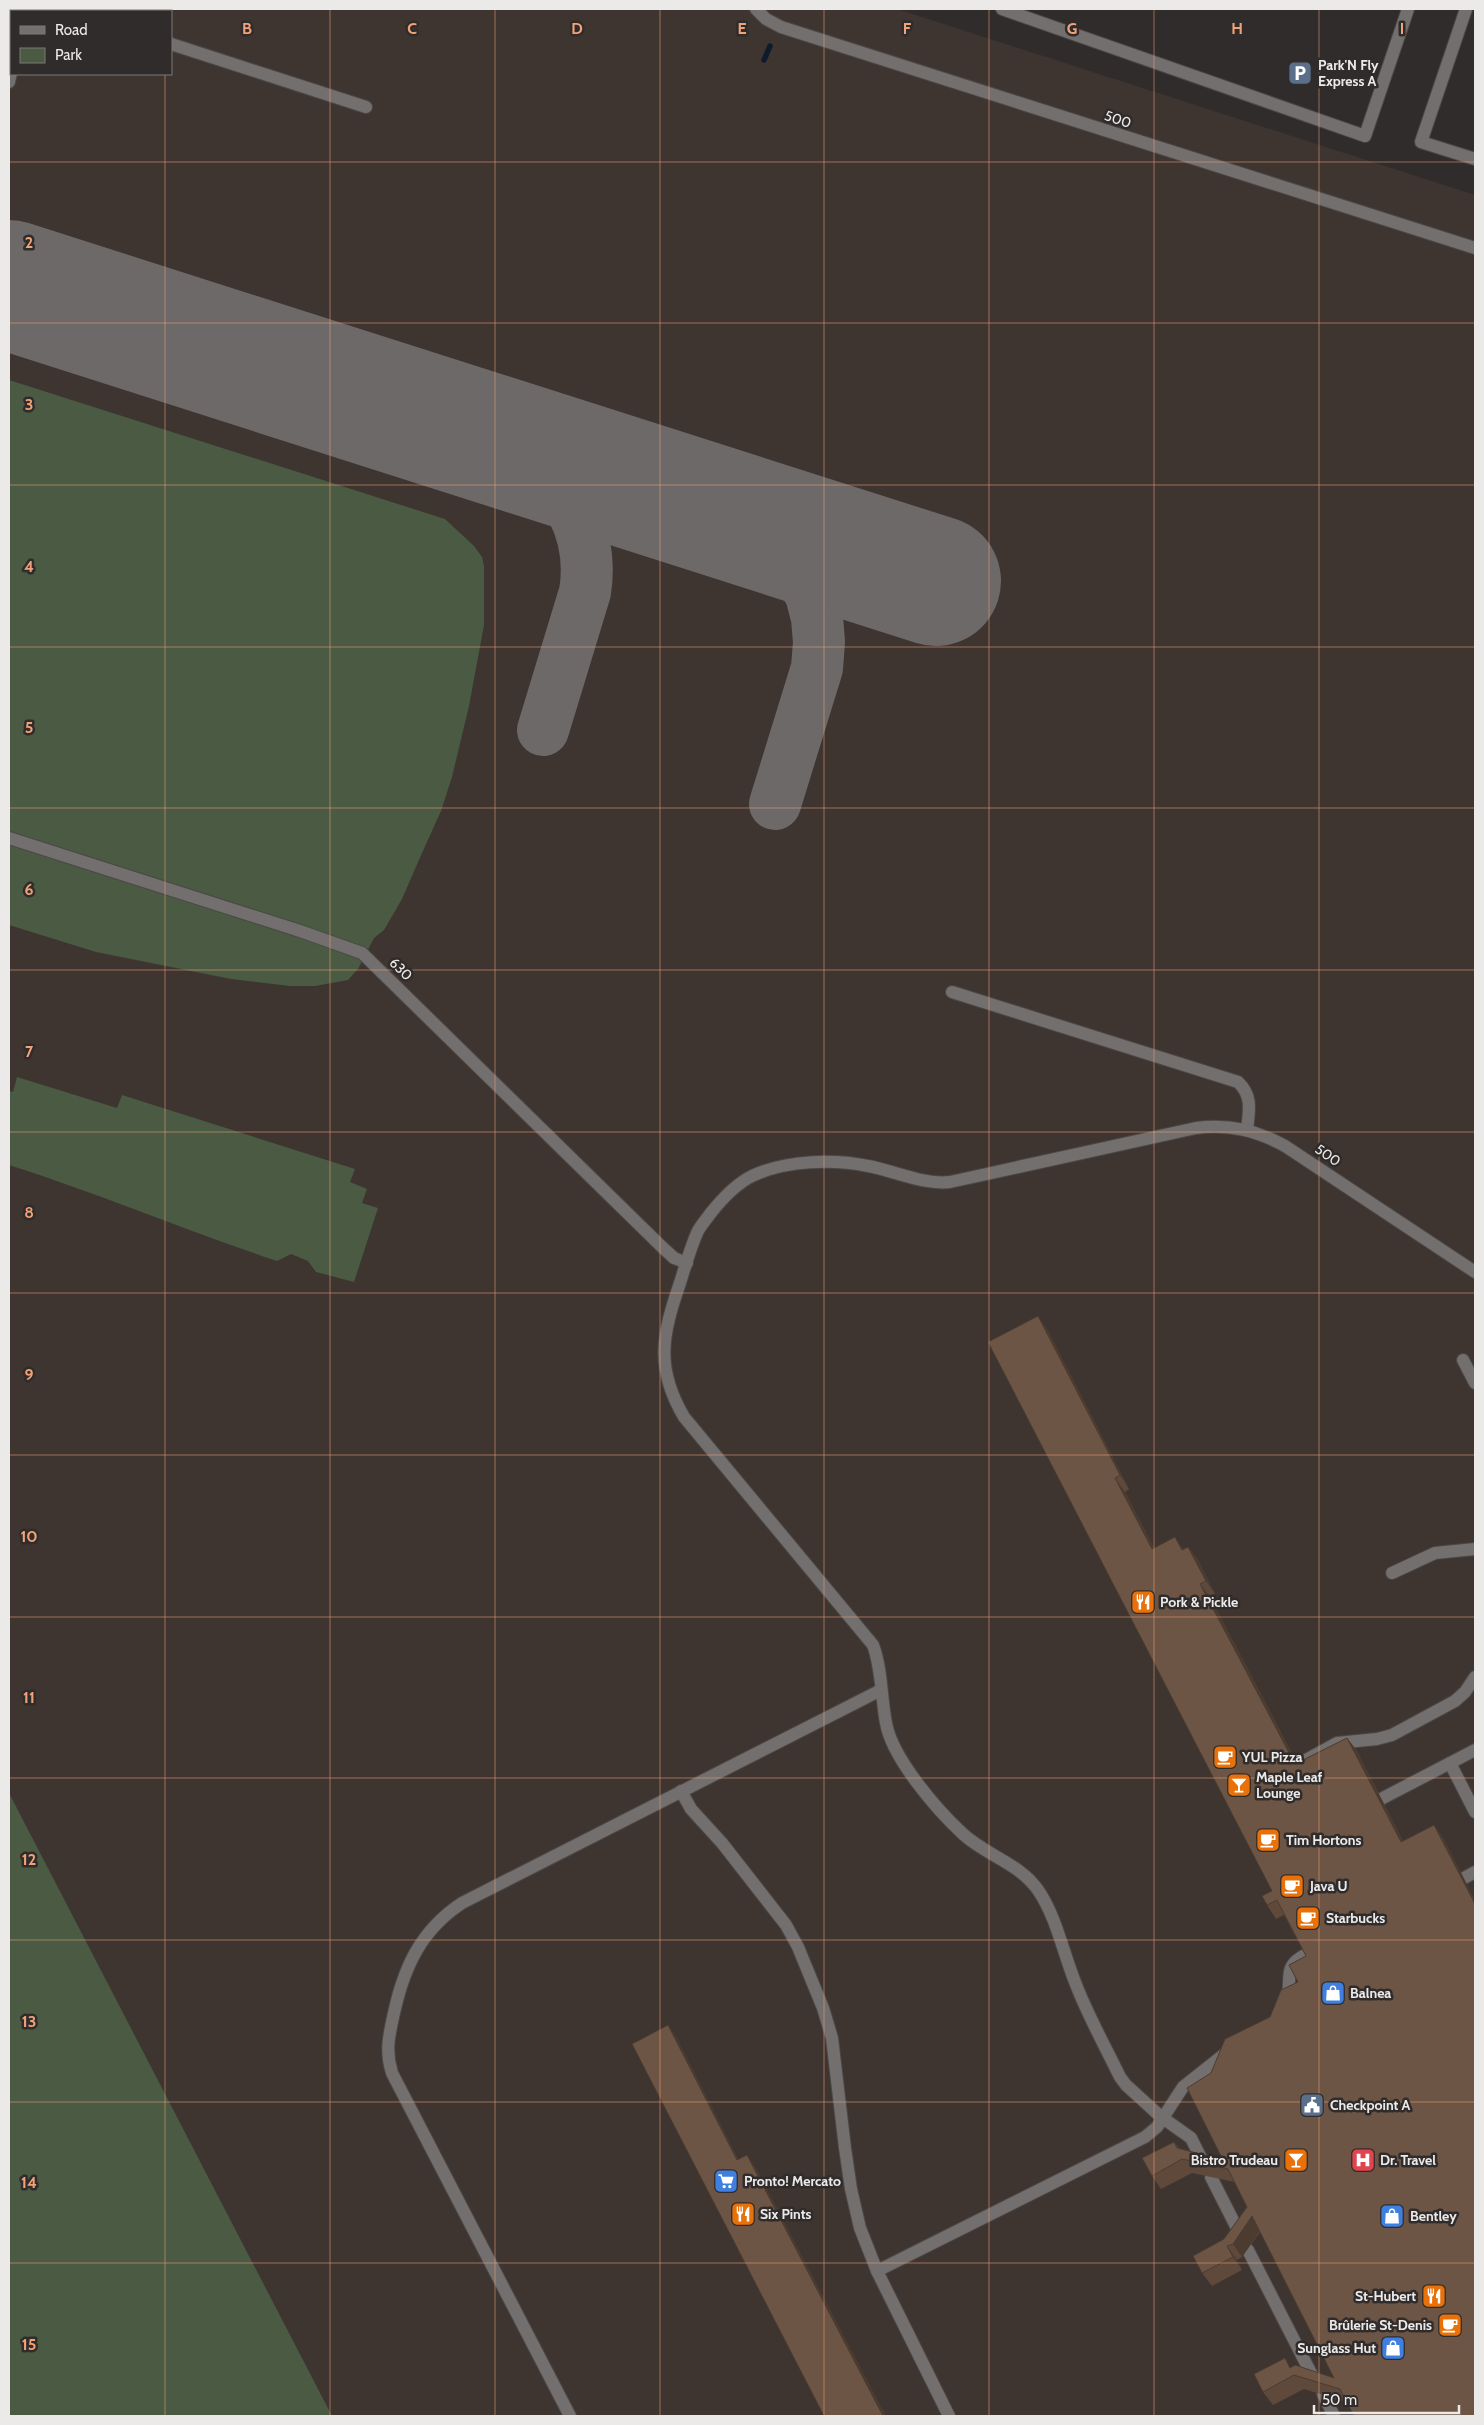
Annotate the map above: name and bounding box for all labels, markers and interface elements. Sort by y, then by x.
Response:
legend [10,10,172,75]
text: B [242,19,252,38]
text: C [407,19,417,38]
text: D [571,19,583,38]
text: E [737,19,747,38]
text: F [903,19,912,38]
text: G [1067,19,1077,38]
text: H [1231,19,1243,38]
text: I [1400,19,1404,38]
text: Road [55,21,88,39]
text: Park [55,46,82,64]
place label: Park'N Fly Express A [1318,56,1379,90]
parking icon: Park'N Fly Express A [1287,60,1313,86]
street label: 500 [1102,106,1134,132]
text: 2 [25,233,33,252]
text: 3 [25,395,33,414]
text: 4 [24,557,34,576]
text: 5 [25,718,33,737]
text: 6 [25,880,34,899]
street label: 630 [386,954,417,984]
text: 7 [25,1042,34,1061]
street label: 500 [1312,1140,1344,1170]
text: 8 [24,1203,34,1222]
text: 9 [25,1365,34,1384]
text: 10 [20,1527,38,1546]
restaurant icon: Pork & Pickle [1130,1589,1156,1615]
place label: Pork & Pickle [1160,1593,1238,1611]
text: 11 [23,1688,35,1707]
cafe icon: YUL Pizza [1212,1744,1238,1770]
place label: YUL Pizza [1241,1748,1302,1766]
place label: Maple Leaf Lounge [1256,1768,1323,1802]
bar icon: Maple Leaf Lounge [1226,1772,1252,1798]
cafe icon: Tim Hortons [1255,1827,1281,1853]
place label: Tim Hortons [1286,1831,1361,1849]
text: 12 [22,1850,36,1869]
cafe icon: Java U [1279,1873,1305,1899]
place label: Java U [1309,1877,1348,1895]
cafe icon: Starbucks [1295,1905,1321,1931]
place label: Starbucks [1326,1909,1385,1927]
shop icon: Balnea [1320,1980,1346,2006]
place label: Balnea [1350,1984,1391,2002]
text: 13 [22,2012,36,2031]
public building icon: Checkpoint A [1299,2092,1325,2118]
place label: Checkpoint A [1330,2096,1411,2114]
bar icon: Bistro Trudeau [1283,2147,1309,2173]
hospital icon: Dr. Travel [1350,2147,1376,2173]
place label: Bistro Trudeau [1191,2151,1278,2169]
place label: Dr. Travel [1380,2151,1436,2169]
supermarket icon: Pronto! Mercato [713,2168,739,2194]
place label: Pronto! Mercato [744,2172,841,2190]
text: 14 [21,2173,37,2192]
restaurant icon: Six Pints [730,2201,756,2227]
shop icon: Bentley [1379,2203,1405,2229]
place label: Six Pints [760,2205,811,2223]
place label: Bentley [1410,2207,1457,2225]
restaurant icon: St-Hubert [1421,2283,1447,2309]
place label: St-Hubert [1355,2287,1416,2305]
cafe icon: Brûlerie St-Denis [1437,2312,1463,2338]
place label: Brûlerie St-Denis [1329,2316,1432,2334]
text: 15 [22,2335,36,2354]
shop icon: Sunglass Hut [1380,2335,1406,2361]
place label: Sunglass Hut [1297,2339,1376,2357]
scale bar [1314,2382,1459,2414]
text: 50 m [1322,2391,1357,2409]

